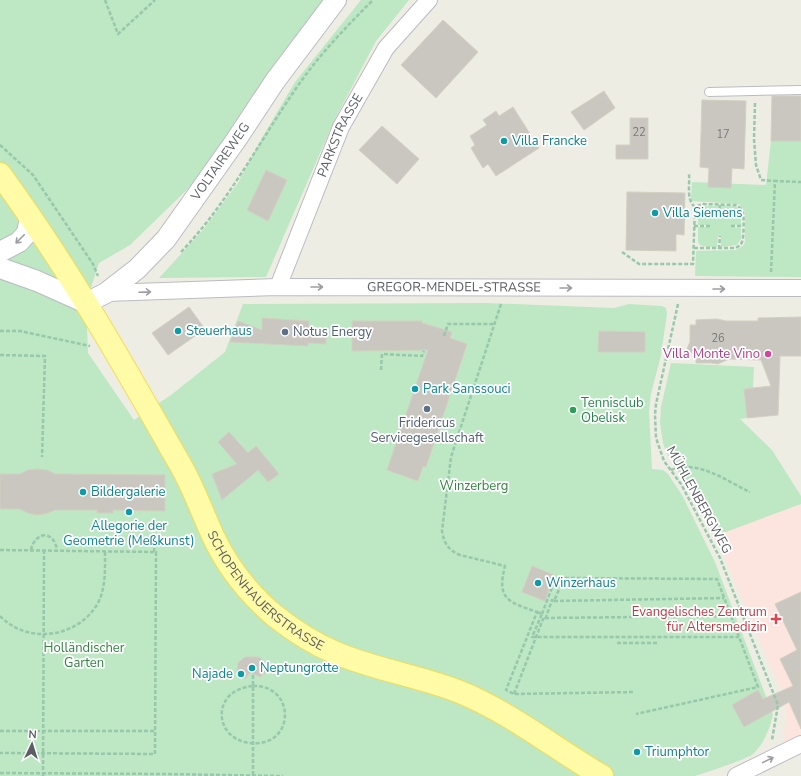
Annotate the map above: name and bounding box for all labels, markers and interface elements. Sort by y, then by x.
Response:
street label: PARKSTRASSE [313,90,367,180]
street label: VOLTAIREWEG [186,119,254,205]
house number: 22 [632,125,646,140]
house number: 17 [716,127,730,142]
place label: Villa Francke [511,132,587,150]
marker: Villa Francke [499,136,509,146]
place label: Villa Siemens [662,204,743,222]
marker: Villa Siemens [650,208,660,218]
one-way arrow [15,234,25,244]
street label: GREGOR-MENDEL-STRASSE [367,278,541,297]
one-way arrow [310,283,323,291]
one-way arrow [559,284,572,292]
one-way arrow [712,285,725,292]
one-way arrow [138,288,151,295]
place label: Steuerhaus [186,322,252,340]
place label: Notus Energy [293,323,372,341]
marker: Steuerhaus [173,326,183,336]
marker: Notus Energy [280,327,290,337]
house number: 26 [711,331,725,346]
place label: Villa Monte Vino [662,345,760,363]
marker: Villa Monte Vino [763,349,773,359]
place label: Park Sanssouci [423,380,511,398]
marker: Park Sanssouci [410,384,420,394]
place label: Tennisclub Obelisk [581,394,644,427]
marker: Fridericus Servicegesellschaft [422,404,432,414]
marker: Tennisclub Obelisk [568,405,578,415]
place label: Fridericus Servicegesellschaft [371,414,484,447]
street label: MÜHLENBERGWEG [662,443,737,557]
park label: Winzerberg [440,477,508,495]
place label: Bildergalerie [91,483,166,501]
marker: Bildergalerie [78,487,88,497]
marker: Allegorie der Geometrie (Meßkunst) [124,507,134,517]
place label: Allegorie der Geometrie (Meßkunst) [63,517,195,550]
street label: SCHOPENHAUERSTRASSE [203,528,327,655]
place label: Winzerhaus [546,574,616,592]
marker: Winzerhaus [533,578,543,588]
place label: Evangelisches Zentrum für Altersmedizin [632,603,767,636]
marker: Evangelisches Zentrum für Altersmedizin [770,613,782,625]
park label: Holländischer Garten [44,639,125,672]
place label: Neptungrotte [260,659,338,677]
marker: Neptungrotte [247,663,257,673]
place label: Najade [192,665,233,683]
marker: Najade [236,669,246,679]
north arrow [12,724,52,764]
text: N [28,727,37,742]
place label: Triumphtor [645,743,710,761]
marker: Triumphtor [632,747,642,757]
one-way arrow [762,756,774,763]

